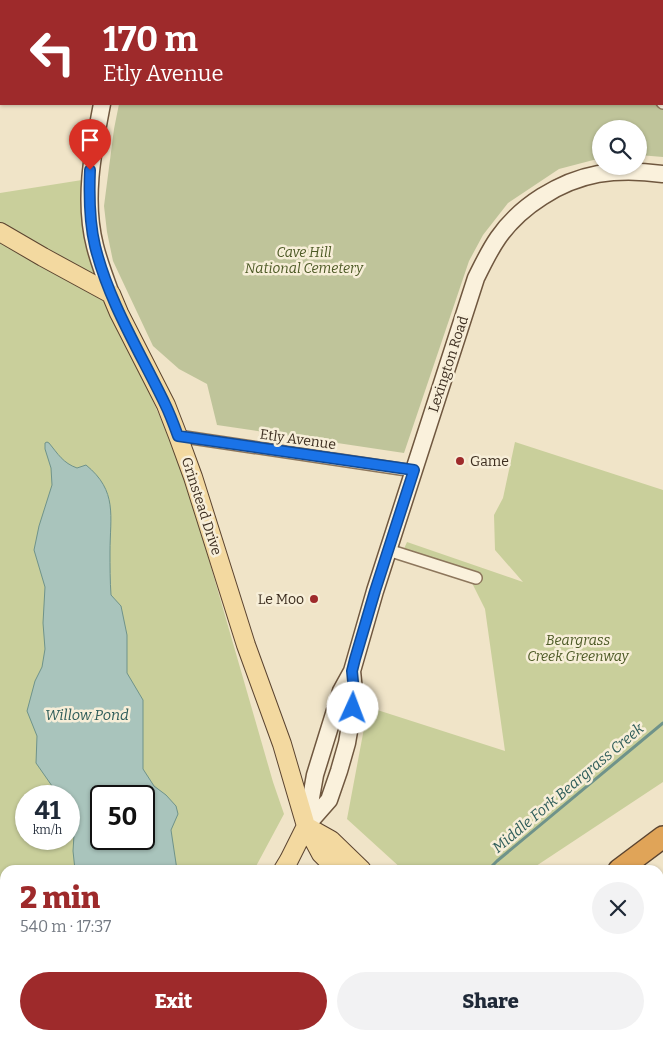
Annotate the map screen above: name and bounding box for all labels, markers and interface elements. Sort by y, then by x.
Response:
text: 170 m [103,18,198,60]
icon: left [20,20,85,85]
text: Etly Avenue [103,60,223,87]
pin [69,119,111,170]
map controls [592,120,647,175]
button: search [592,120,647,175]
icon: arrive [76,126,104,154]
park label: Cave Hill National Cemetery [245,244,364,277]
street label: Lexington Road [425,314,472,415]
street label: Etly Avenue [259,426,337,453]
place label: Game [470,453,509,470]
street label: Grinstead Drive [178,455,225,557]
marker: Game [454,455,466,467]
place label: Le Moo [258,591,304,608]
marker: Le Moo [308,593,320,605]
park label: Beargrass Creek Greenway [527,632,630,665]
position arrow [326,681,378,733]
water label: Willow Pond [45,706,129,724]
water label: Middle Fork Beargrass Creek [489,719,648,857]
speed limit sign: 50 [90,785,155,850]
text: 41 [34,796,61,826]
text: km/h [33,823,62,837]
text: 2 min [20,880,100,916]
button: close [592,882,644,934]
text: 540 m · 17:37 [20,917,111,936]
button: Exit [20,972,327,1030]
button: Share [337,972,644,1030]

